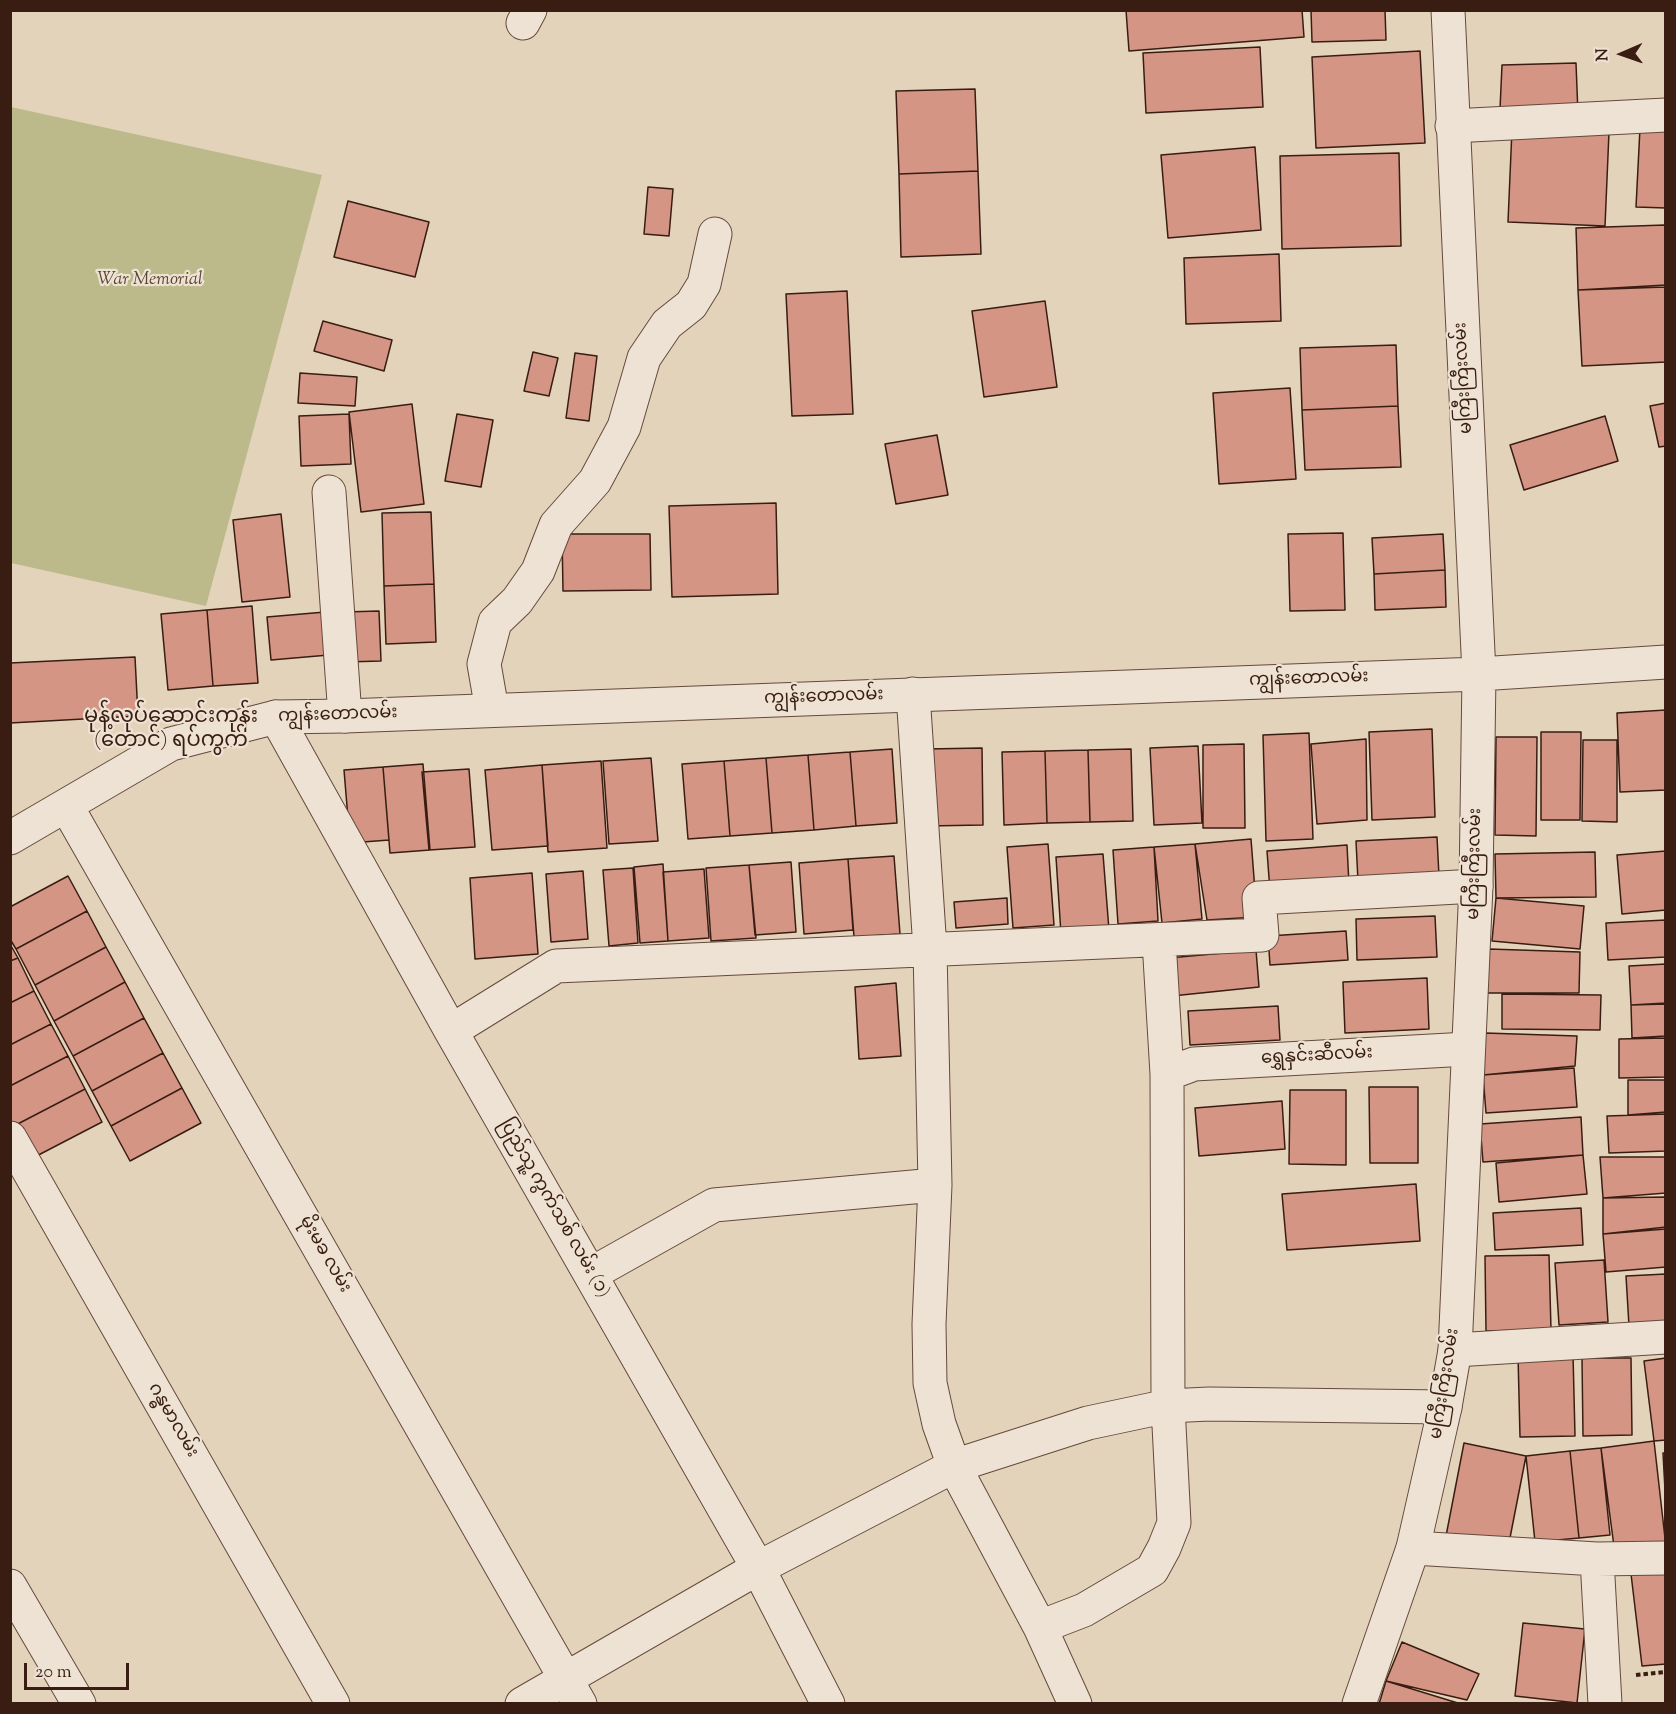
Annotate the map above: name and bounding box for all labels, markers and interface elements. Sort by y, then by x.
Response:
north arrow [1592,24,1652,84]
text: N [1592,48,1615,61]
park label: War Memorial [97,270,203,292]
street label: မကြီးကြီးလမ်း [1451,322,1479,434]
street label: ကျွန်းတောလမ်း [1249,667,1369,693]
street label: ကျွန်းတောလမ်း [764,685,884,711]
street label: ကျွန်းတောလမ်း [278,703,398,729]
district label: မုန့်လုပ်ဆောင်းကုန်း (တောင်) ရပ်ကွက် [84,705,258,755]
street label: မကြီးကြီးလမ်း [1464,808,1488,920]
street label: ရွှေနှင်းဆီလမ်း [1261,1043,1373,1071]
street label: ပြည်သူ့ ကွက်သစ် လမ်း (၁) [493,1116,613,1302]
street label: မိုးမခ လမ်း [293,1213,355,1297]
street label: မကြီးကြီးလမ်း [1427,1327,1465,1441]
street label: ဂန္ဓမာလမ်း [142,1380,202,1462]
scale bar [27,1651,132,1689]
text: 20 m [35,1660,72,1686]

